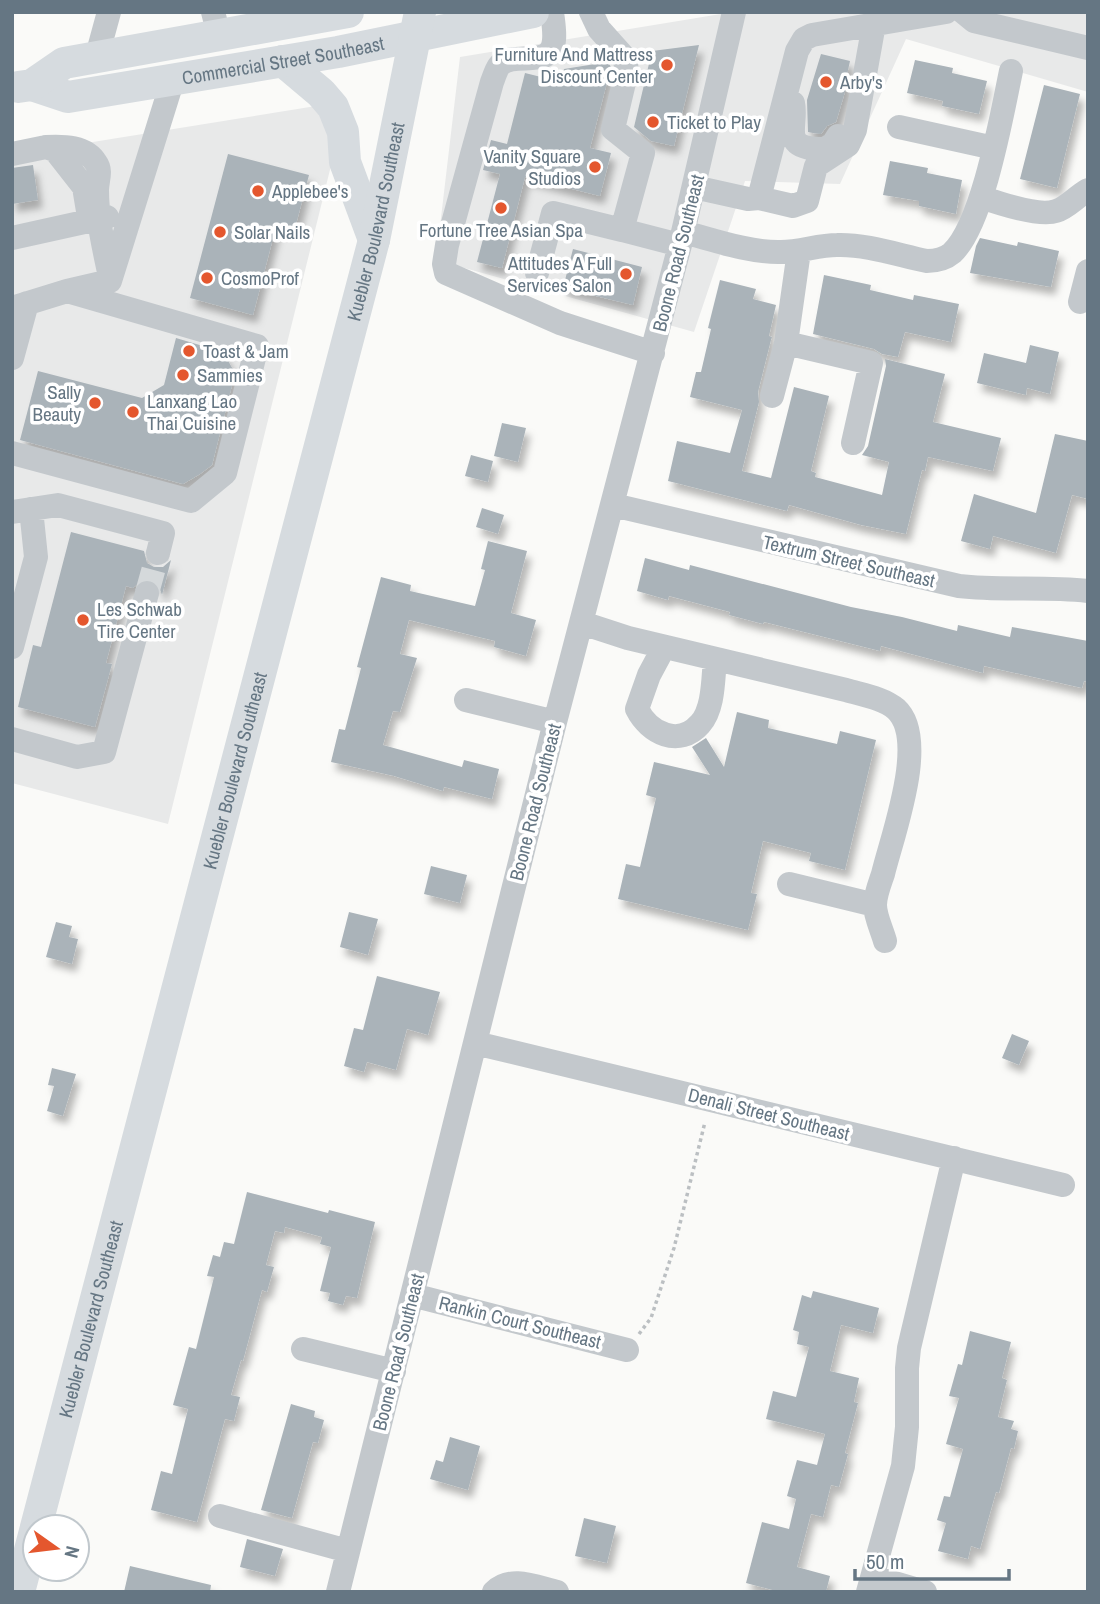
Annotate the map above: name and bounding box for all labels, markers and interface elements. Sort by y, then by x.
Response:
street label: Commercial Street Southeast [180,30,387,91]
place label: Furniture And Mattress Discount Center [495,41,654,89]
marker: Furniture And Mattress Discount Center [659,57,675,73]
place label: Arby's [839,69,883,95]
marker: Arby's [818,74,834,90]
place label: Ticket to Play [667,109,761,135]
marker: Ticket to Play [645,114,661,130]
street label: Kuebler Boulevard Southeast [340,119,411,324]
place label: Vanity Square Studios [483,143,581,191]
marker: Vanity Square Studios [587,159,603,175]
street label: Boone Road Southeast [646,171,710,334]
place label: Applebee's [271,178,349,204]
marker: Applebee's [250,183,266,199]
marker: Fortune Tree Asian Spa [493,200,509,216]
place label: Fortune Tree Asian Spa [419,217,583,243]
place label: Solar Nails [234,219,310,245]
marker: Solar Nails [212,224,228,240]
place label: Attitudes A Full Services Salon [507,250,612,298]
place label: CosmoProf [221,265,300,291]
marker: Attitudes A Full Services Salon [618,266,634,282]
marker: CosmoProf [199,270,215,286]
place label: Toast & Jam [203,338,289,364]
marker: Toast & Jam [181,343,197,359]
place label: Sammies [197,362,263,388]
marker: Sammies [175,367,191,383]
place label: Sally Beauty [32,379,81,427]
place label: Lanxang Lao Thai Cuisine [147,388,237,436]
marker: Sally Beauty [87,395,103,411]
marker: Lanxang Lao Thai Cuisine [125,404,141,420]
street label: Textrum Street Southeast [760,529,938,594]
place label: Les Schwab Tire Center [97,596,182,644]
marker: Les Schwab Tire Center [75,612,91,628]
street label: Kuebler Boulevard Southeast [196,669,273,872]
street label: Boone Road Southeast [503,720,567,883]
street label: Denali Street Southeast [686,1081,853,1147]
street label: Kuebler Boulevard Southeast [52,1217,129,1420]
street label: Boone Road Southeast [366,1270,430,1433]
street label: Rankin Court Southeast [436,1289,604,1355]
north arrow [21,1513,91,1583]
scale bar [855,1538,1009,1582]
text: N [59,1544,86,1561]
text: 50 m [866,1547,904,1576]

